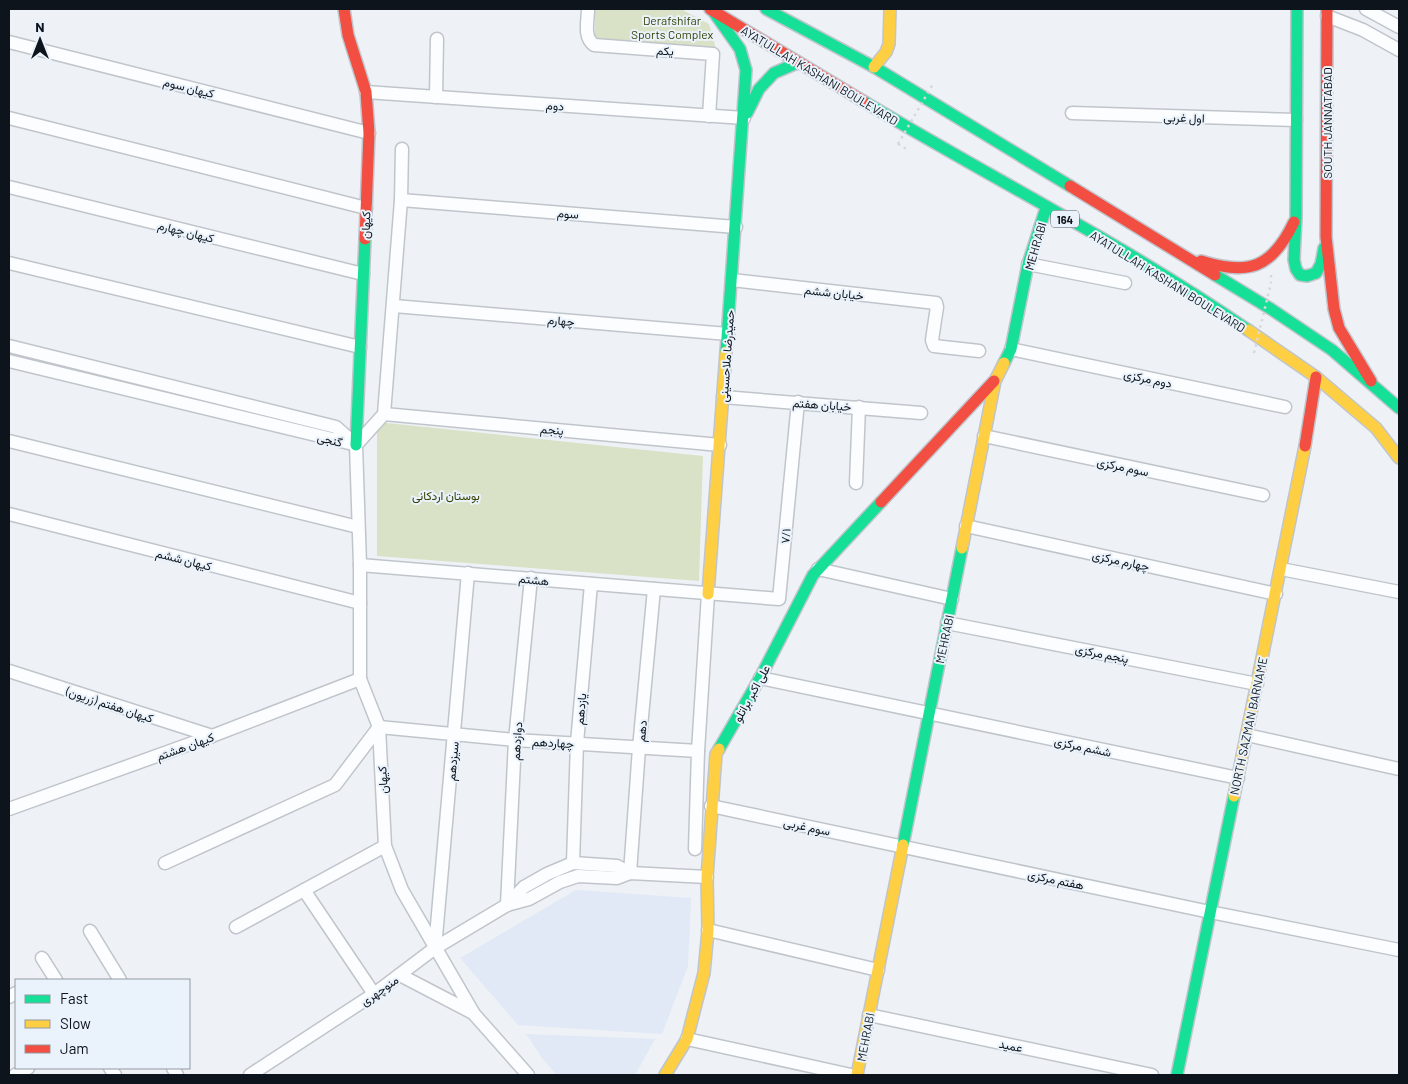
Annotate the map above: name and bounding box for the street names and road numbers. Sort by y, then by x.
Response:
street label: AYATULLAH KASHANI BOULEVARD [739,23,901,127]
street label: یکم [656,42,674,60]
street label: SOUTH JANNATABAD [1320,67,1334,179]
street label: کیهان سوم [162,74,216,102]
street label: دوم [545,97,565,115]
street label: اول غربی [1163,109,1205,127]
street label: سوم [556,205,580,223]
road number: 164 [1051,210,1079,228]
street label: کیهان [358,211,374,239]
street label: کیهان چهارم [156,217,216,247]
street label: MEHRABI [1021,220,1049,272]
street label: AYATULLAH KASHANI BOULEVARD [1088,227,1248,335]
street label: خیابان ششم [803,282,865,304]
street label: حمیدرضا ملاحسینی [716,309,738,403]
street label: چهارم [547,312,575,330]
street label: دوم مرکزی [1122,366,1174,392]
street label: خیابان هفتم [792,395,852,415]
street label: پنجم [539,421,565,439]
street label: گنجی [316,429,344,451]
street label: سوم مرکزی [1095,454,1150,480]
street label: ۷/۱ [777,528,793,544]
street label: کیهان ششم [154,545,213,575]
street label: چهارم مرکزی [1091,547,1151,575]
street label: هشتم [518,570,550,590]
street label: MEHRABI [932,613,956,665]
street label: پنجم مرکزی [1074,641,1130,667]
street label: NORTH SAZMAN BARNAME [1227,656,1269,796]
street label: علی اکبر براتلو [730,662,774,725]
street label: کیهان هفتم (زریون) [63,683,155,727]
street label: یازدهم [572,692,590,726]
street label: دهم [633,719,651,743]
street label: دوازدهم [508,721,526,761]
street label: کیهان هشتم [154,729,216,765]
street label: ششم مرکزی [1053,733,1113,761]
street label: چهاردهم [532,734,574,752]
street label: سیزدهم [443,741,463,782]
street label: کیهان [374,766,392,794]
street label: سوم غربی [782,814,832,840]
street label: هفتم مرکزی [1026,866,1085,894]
street label: منوچهری [357,972,402,1010]
street label: MEHRABI [853,1011,877,1063]
street label: عمید [998,1036,1024,1055]

